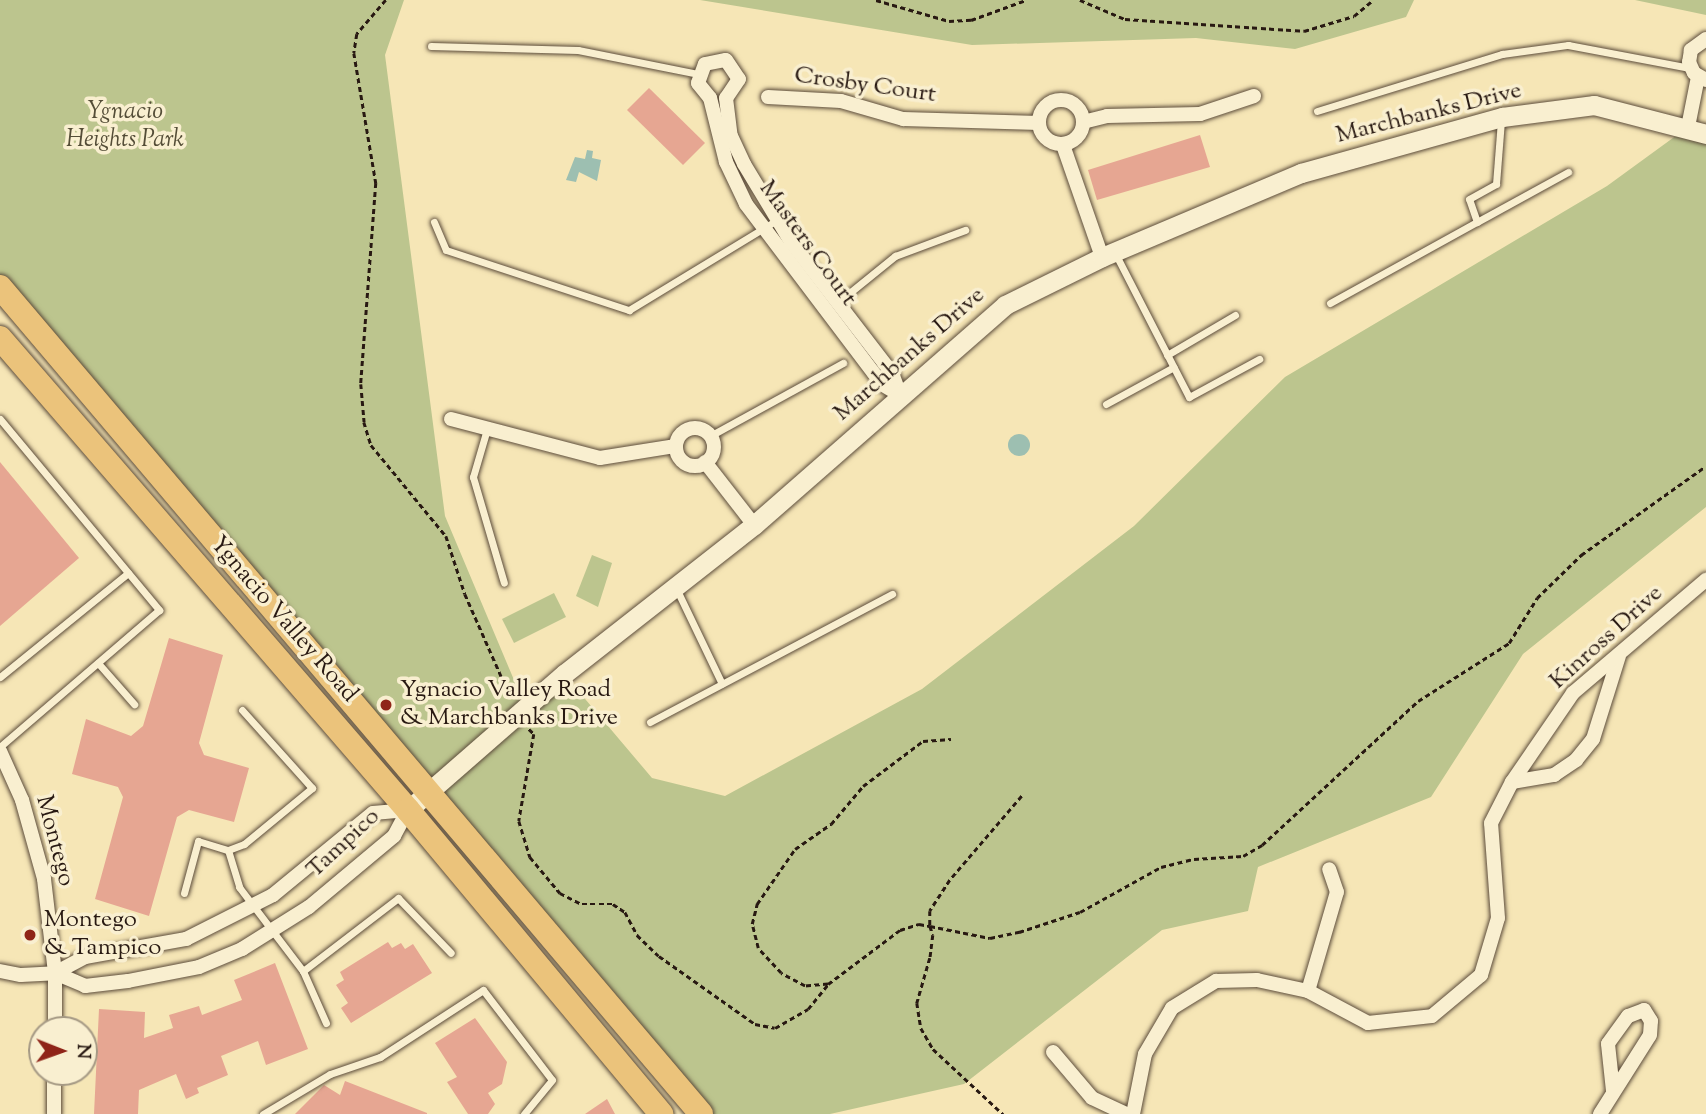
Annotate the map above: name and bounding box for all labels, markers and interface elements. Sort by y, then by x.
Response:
street label: Crosby Court [792,62,938,110]
street label: Marchbanks Drive [1333,77,1525,151]
park label: Ygnacio Heights Park [66,99,184,155]
street label: Masters Court [752,176,862,312]
street label: Marchbanks Drive [829,282,991,428]
street label: Ygnacio Valley Road [203,531,363,709]
street label: Kinross Drive [1545,580,1669,696]
place label: Ygnacio Valley Road & Marchbanks Drive [400,677,618,733]
marker: Ygnacio Valley Road & Marchbanks Drive [378,697,394,713]
street label: Montego [28,792,80,890]
street label: Tampico [301,803,387,885]
place label: Montego & Tampico [44,907,161,963]
marker: Montego & Tampico [22,927,38,943]
north arrow [28,1016,98,1086]
text: N [69,1044,96,1059]

